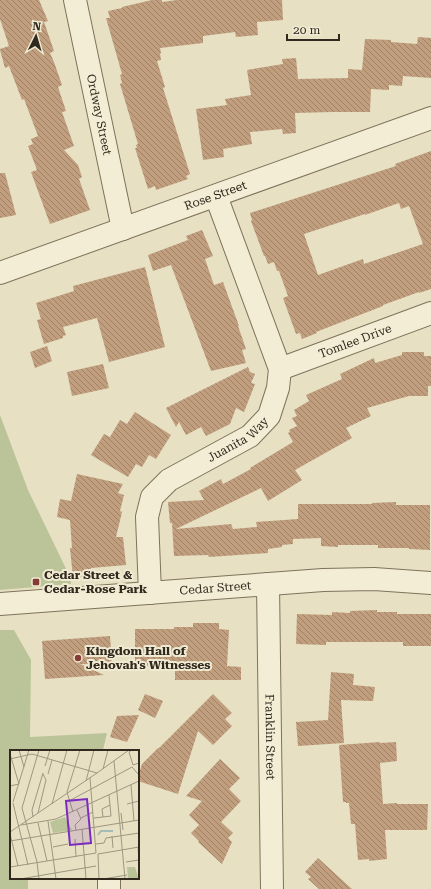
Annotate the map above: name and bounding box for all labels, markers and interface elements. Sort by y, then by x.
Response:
north arrow [16,16,56,56]
scale bar [287,16,339,42]
text: N [32,20,42,33]
text: 20 m [293,23,320,37]
street label: Ordway Street [84,73,114,157]
street label: Rose Street [182,178,249,213]
street label: Tomlee Drive [317,321,394,361]
street label: Juanita Way [205,413,272,465]
place label: Cedar Street & Cedar-Rose Park [44,568,148,596]
marker: Cedar Street & Cedar-Rose Park [31,577,41,587]
street label: Cedar Street [179,578,252,598]
place label: Kingdom Hall of Jehovah's Witnesses [86,644,211,672]
marker: Kingdom Hall of Jehovah's Witnesses [73,653,83,663]
street label: Franklin Street [262,694,278,781]
inset map [10,750,139,879]

